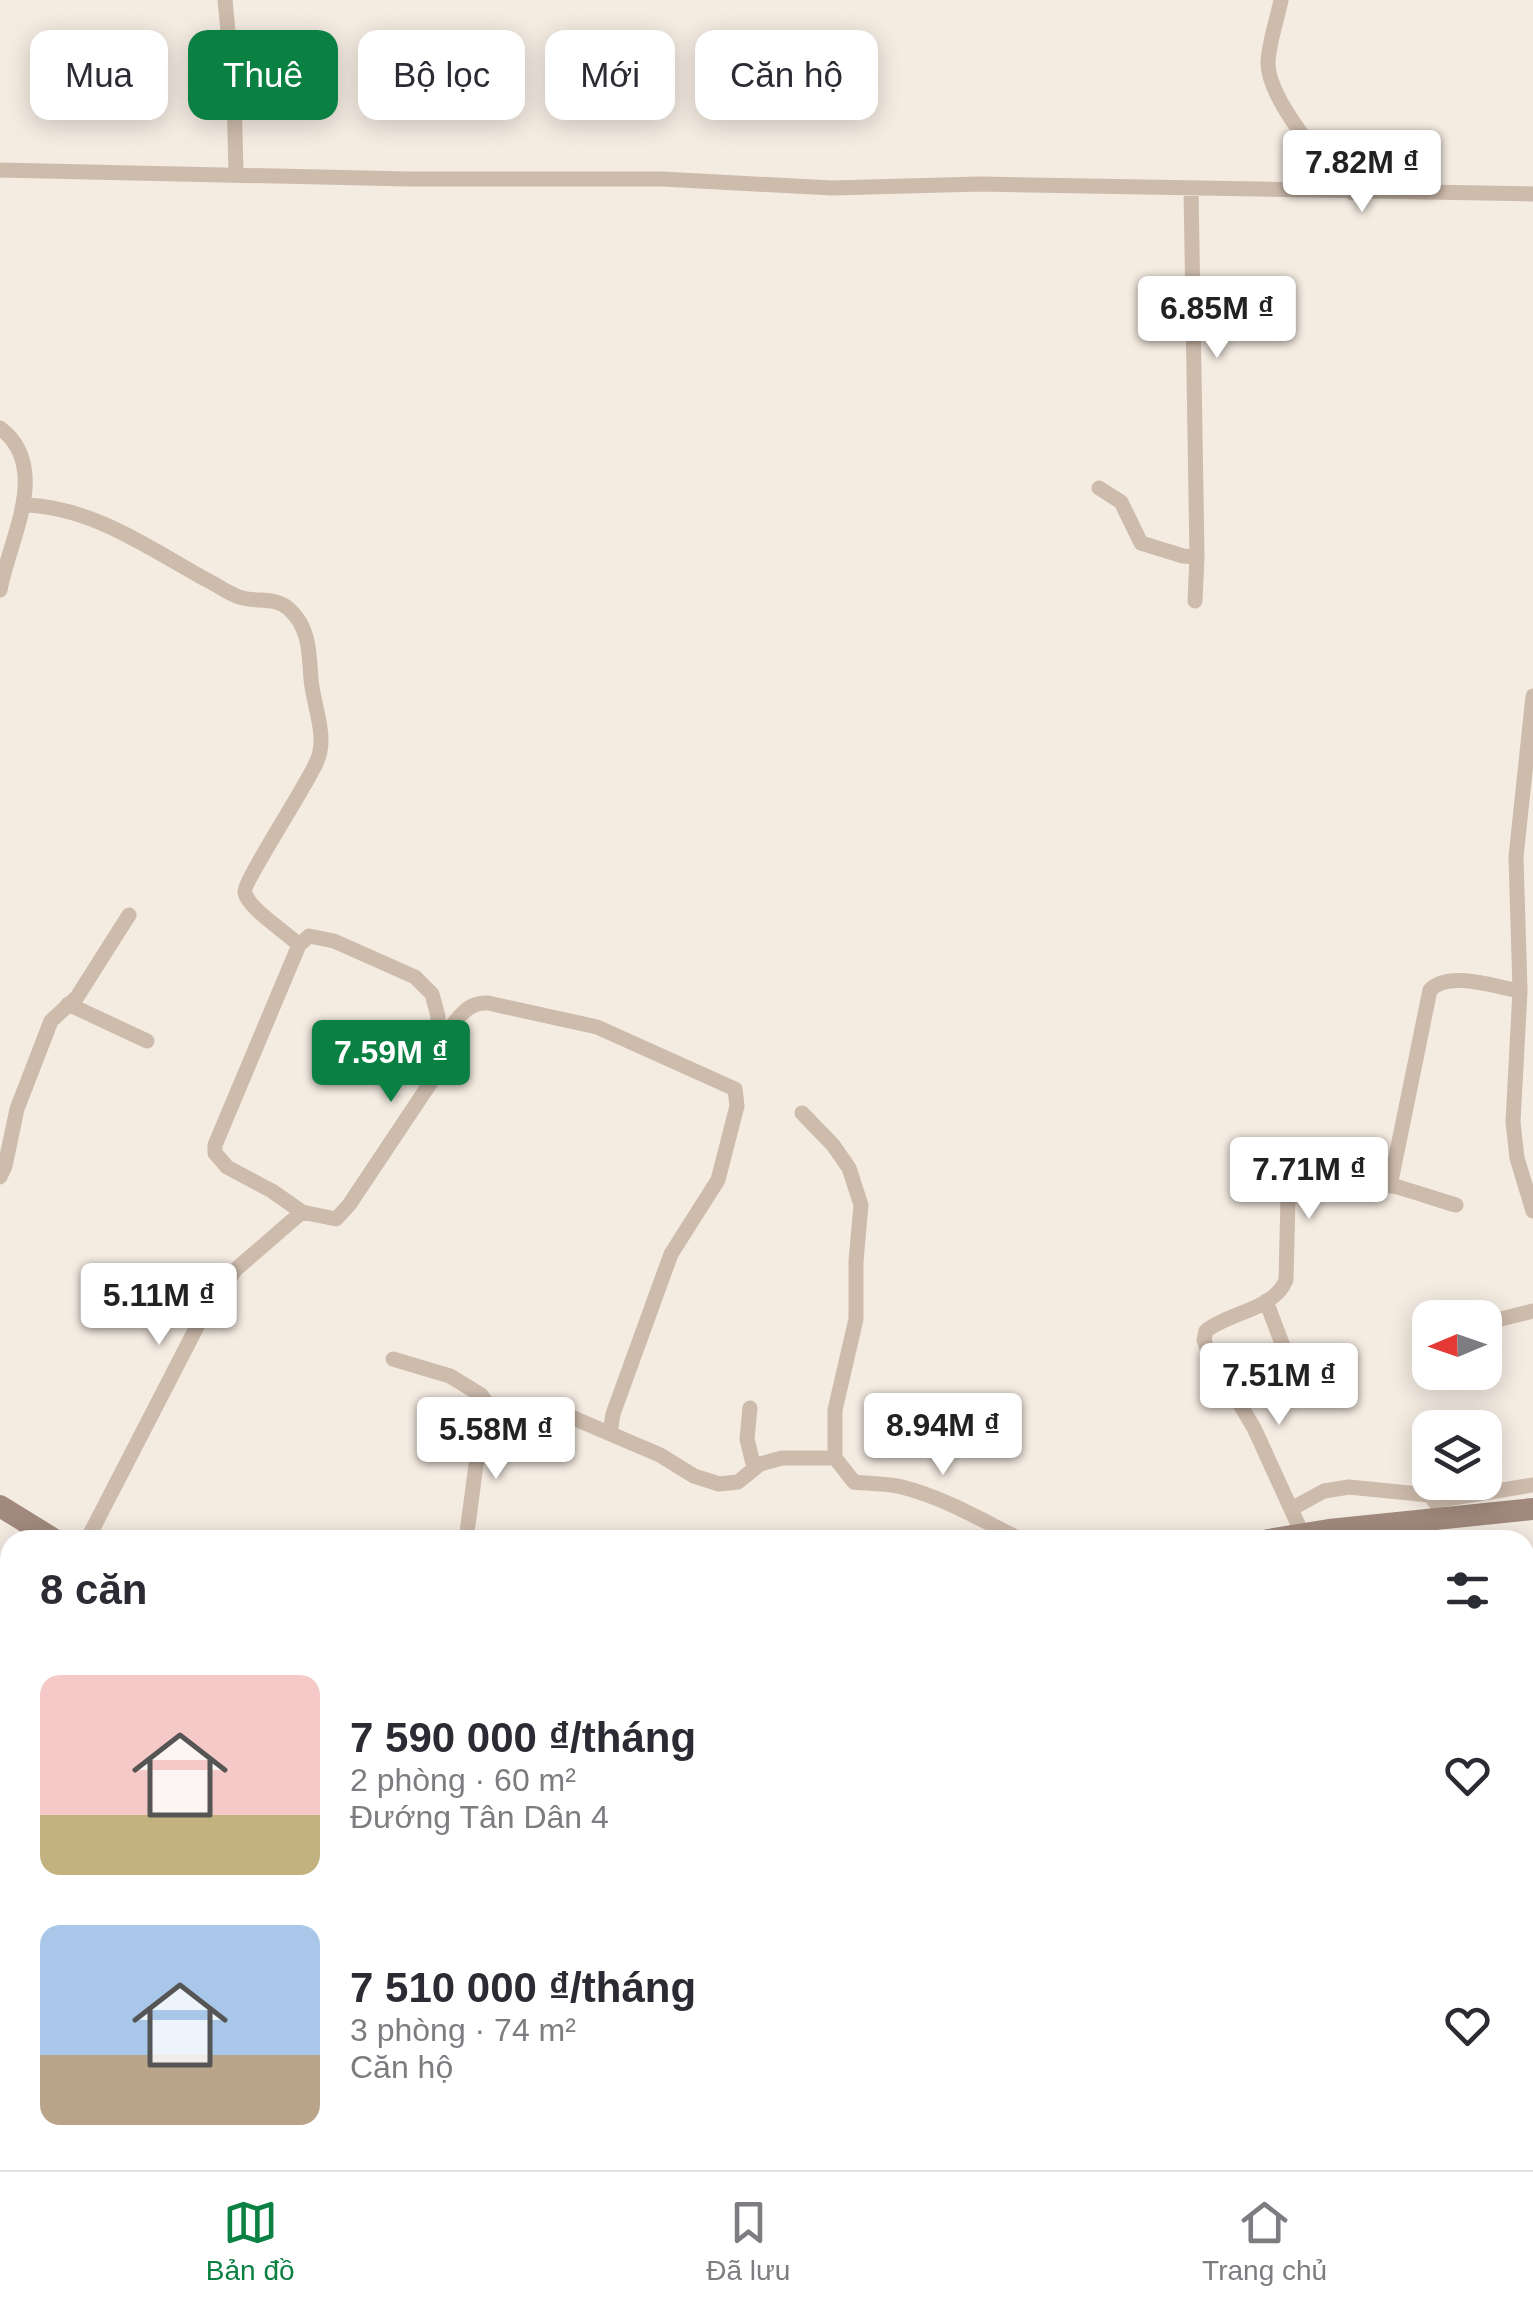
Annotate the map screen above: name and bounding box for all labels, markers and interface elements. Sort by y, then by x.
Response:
chip: Mua [30,30,168,120]
chip: Thuê [188,30,338,120]
chip: Bộ lọc [358,30,525,120]
chip: Mới [545,30,675,120]
chip: Căn hộ [695,30,878,120]
pin: 7.82M ₫ [1270,130,1454,215]
text: 7.82M ₫ [1305,144,1419,180]
pin: 6.85M ₫ [1125,276,1309,361]
text: 6.85M ₫ [1160,290,1274,326]
pin: 7.59M ₫ [299,1020,483,1105]
text: 7.59M ₫ [334,1034,448,1070]
pin: 7.71M ₫ [1217,1137,1401,1222]
text: 7.71M ₫ [1252,1151,1366,1187]
pin: 5.11M ₫ [67,1263,251,1348]
text: 5.11M ₫ [103,1277,215,1313]
north arrow [1412,1300,1502,1390]
map controls [1412,1300,1502,1500]
pin: 7.51M ₫ [1187,1343,1371,1428]
text: 7.51M ₫ [1222,1357,1336,1393]
pin: 8.94M ₫ [851,1393,1035,1478]
pin: 5.58M ₫ [404,1397,588,1482]
text: 8.94M ₫ [886,1407,1000,1443]
button: layers [1412,1410,1502,1500]
text: 5.58M ₫ [439,1411,553,1447]
icon: filters [1440,1563,1495,1618]
text: 8 căn [40,1566,147,1613]
text: 7 590 000 ₫/tháng [350,1714,696,1761]
icon: home [120,1715,240,1835]
icon: heart [1440,1748,1495,1803]
text: 2 phòng · 60 m² [350,1762,576,1798]
text: Đướng Tân Dân 4 [350,1799,609,1835]
text: 7 510 000 ₫/tháng [350,1964,696,2011]
icon: home [120,1965,240,2085]
icon: heart [1440,1998,1495,2053]
text: 3 phòng · 74 m² [350,2012,576,2048]
text: Căn hộ [350,2049,453,2085]
tab: Bản đồ [206,2195,295,2287]
tab: Đã lưu [706,2195,790,2287]
tab: Trang chủ [1202,2195,1327,2287]

